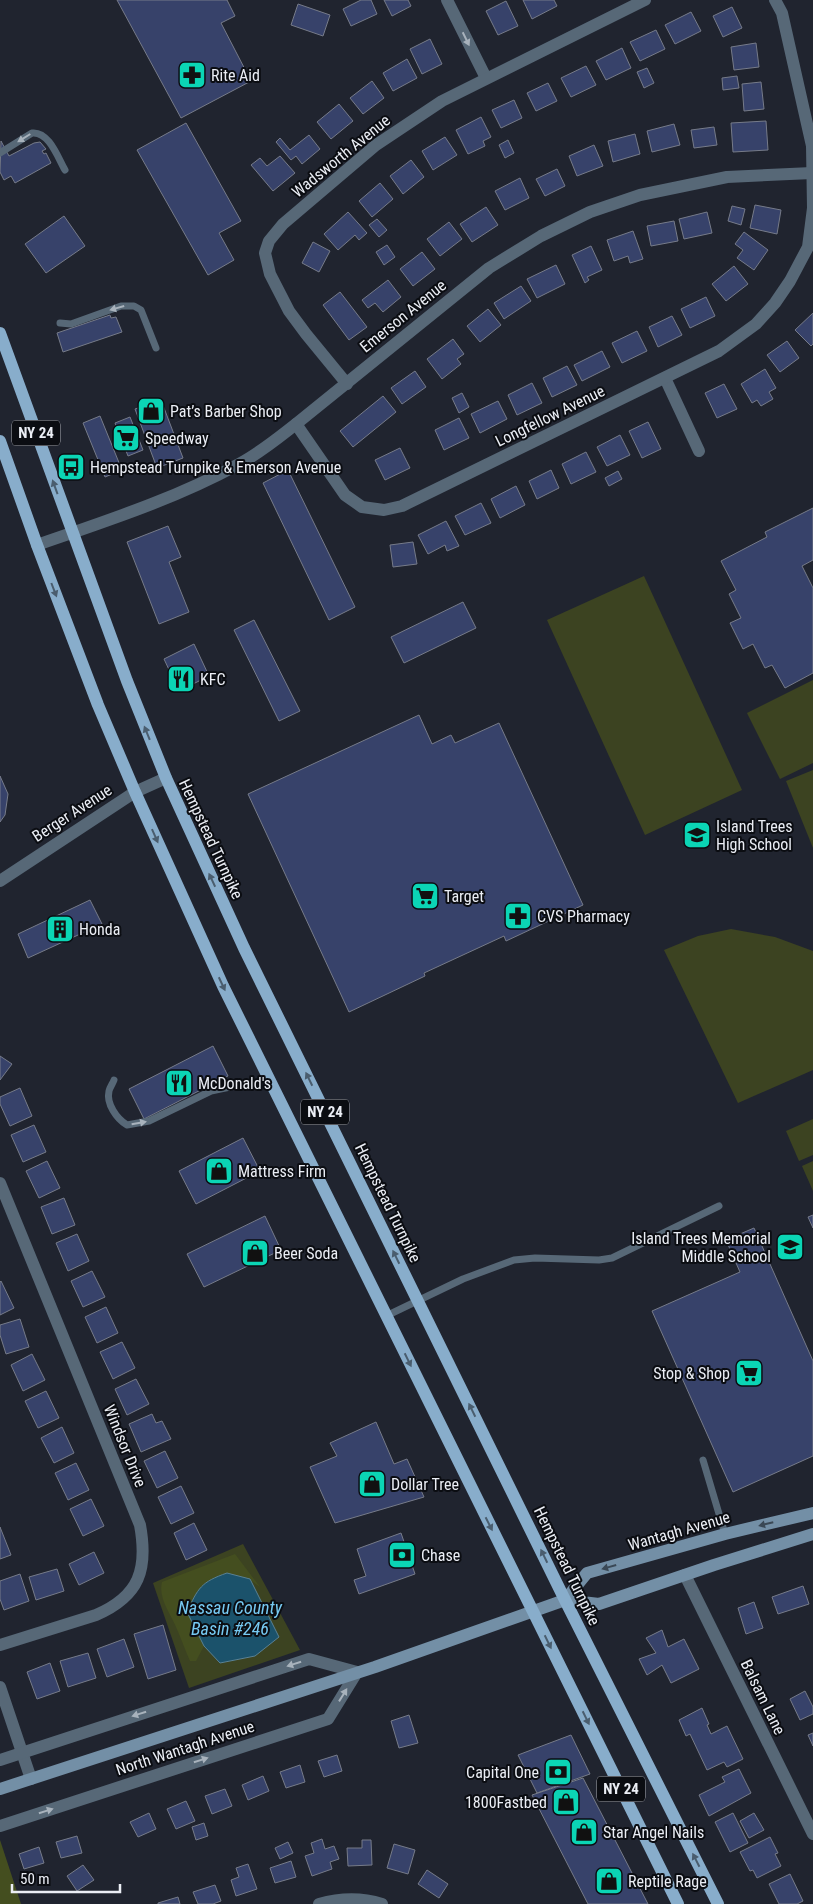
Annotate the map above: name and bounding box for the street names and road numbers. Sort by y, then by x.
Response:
street label: Wadsworth Avenue [288,111,394,201]
street label: Emerson Avenue [356,276,450,356]
street label: Longfellow Avenue [492,381,608,451]
road number: NY 24 [12,420,60,446]
street label: Hempstead Turnpike [175,776,247,902]
street label: Berger Avenue [29,780,115,846]
road number: NY 24 [301,1100,349,1124]
street label: Hempstead Turnpike [351,1140,425,1266]
street label: Windsor Drive [100,1402,150,1490]
street label: Hempstead Turnpike [530,1503,604,1629]
street label: Wantagh Avenue [626,1507,732,1555]
street label: Balsam Lane [737,1656,789,1738]
street label: North Wantagh Avenue [113,1717,257,1779]
road number: NY 24 [597,1776,645,1802]

